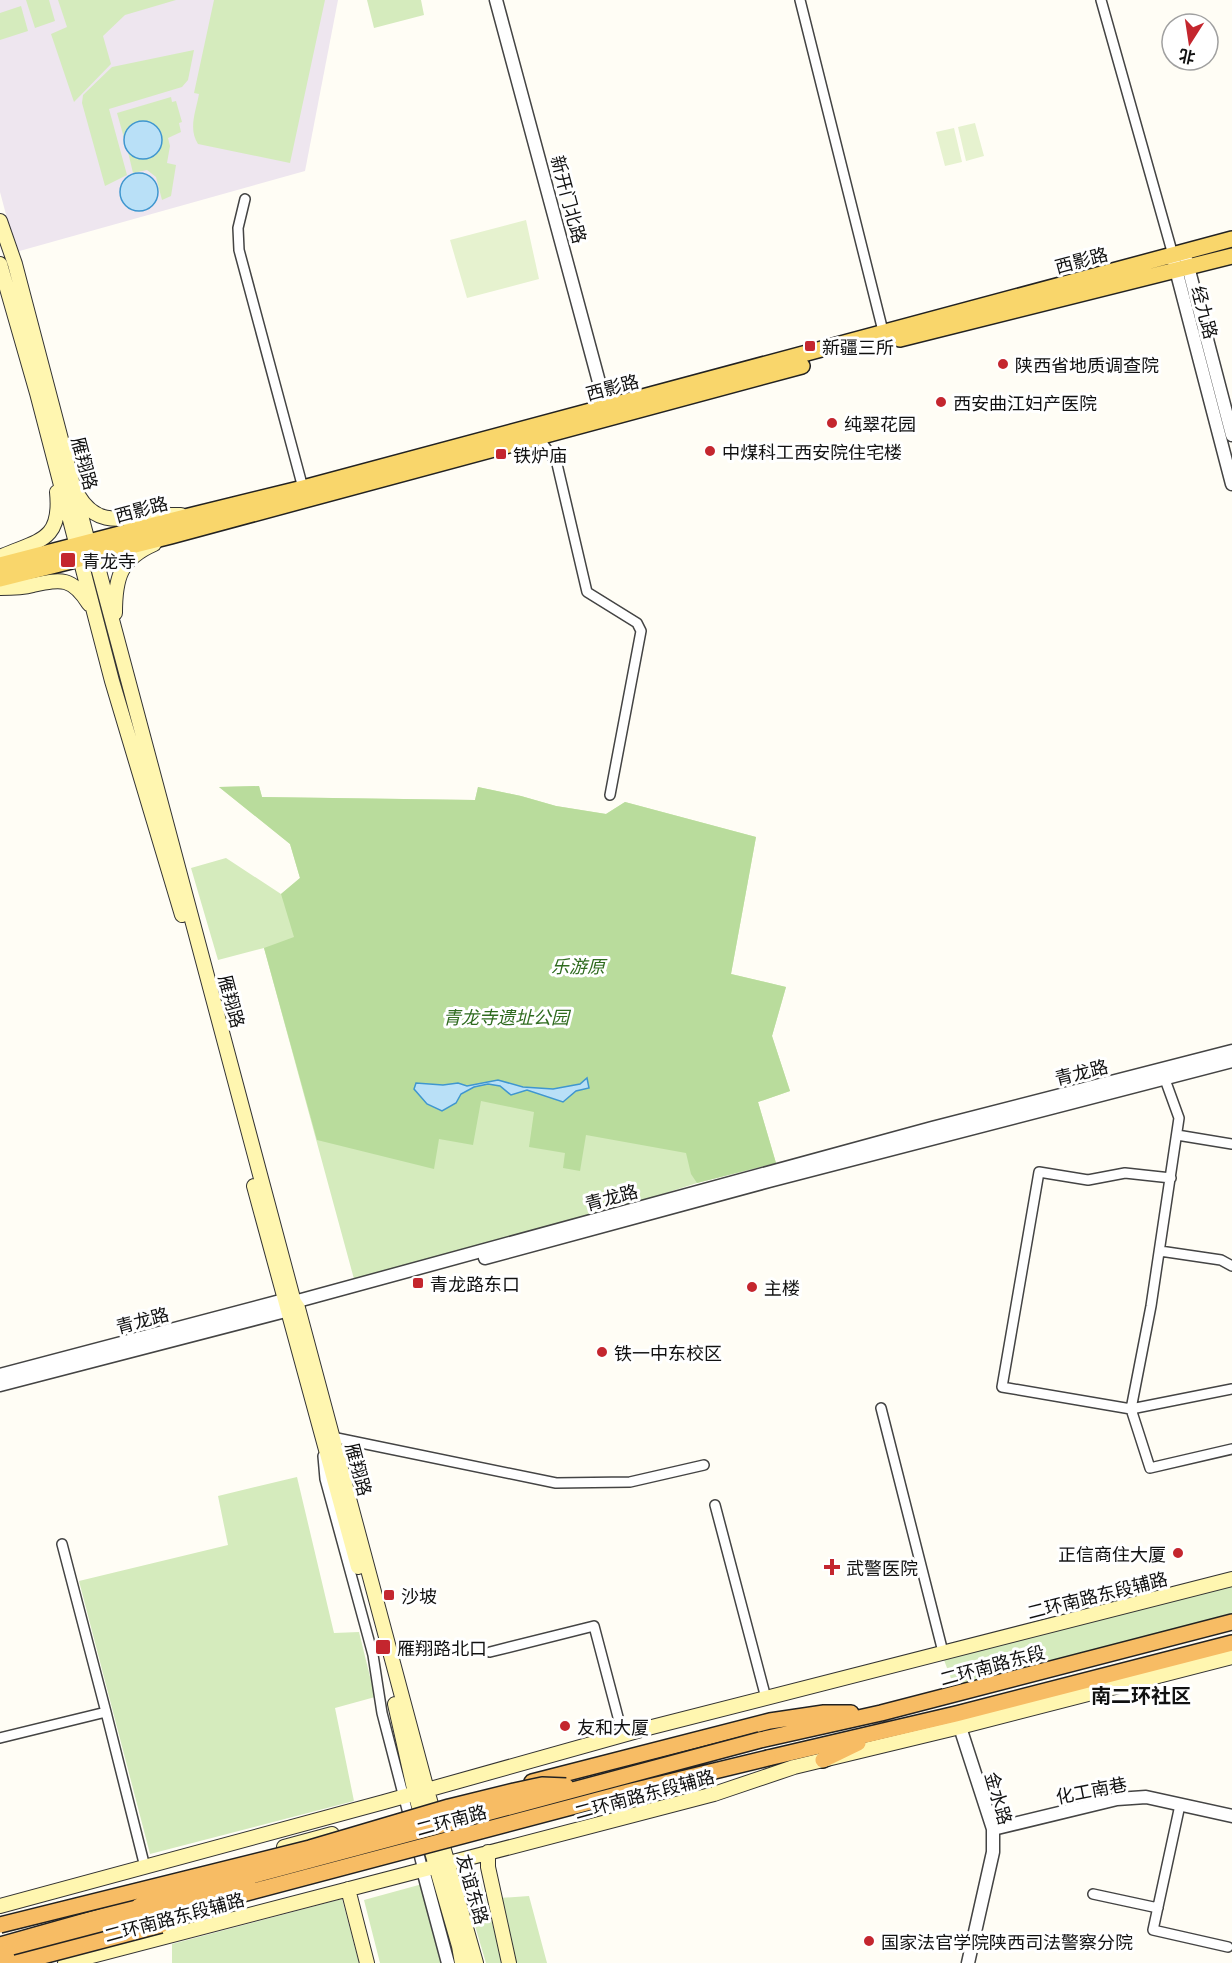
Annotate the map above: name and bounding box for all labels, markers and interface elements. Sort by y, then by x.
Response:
north arrow [1160,12,1220,72]
text: 北 [1176,44,1197,71]
street label: 新开门北路 [546,152,594,246]
street label: 西影路 [1052,239,1110,279]
street label: 经九路 [1186,283,1226,341]
place label: 新疆三所 [822,333,894,359]
marker: 新疆三所 [803,339,817,353]
place label: 陕西省地质调查院 [1015,351,1159,377]
marker: 陕西省地质调查院 [996,357,1010,371]
street label: 西影路 [583,366,641,406]
place label: 西安曲江妇产医院 [953,389,1097,415]
marker: 西安曲江妇产医院 [934,395,948,409]
place label: 纯翠花园 [844,410,916,436]
marker: 纯翠花园 [825,416,839,430]
street label: 雁翔路 [66,434,106,492]
place label: 中煤科工西安院住宅楼 [722,438,902,464]
place label: 铁炉庙 [513,441,567,467]
marker: 中煤科工西安院住宅楼 [703,444,717,458]
marker: 铁炉庙 [494,447,508,461]
street label: 西影路 [112,488,170,528]
place label: 青龙寺 [82,547,136,573]
marker: 青龙寺 [59,551,77,569]
park label: 乐游原 [551,952,608,978]
street label: 雁翔路 [213,972,253,1030]
park label: 青龙寺遗址公园 [443,1003,572,1029]
street label: 青龙路 [1052,1052,1110,1090]
street label: 青龙路 [582,1176,640,1216]
place label: 青龙路东口 [430,1270,520,1296]
place label: 主楼 [764,1274,800,1300]
marker: 青龙路东口 [411,1276,425,1290]
marker: 主楼 [745,1280,759,1294]
street label: 青龙路 [113,1299,171,1339]
place label: 铁一中东校区 [614,1339,722,1365]
marker: 铁一中东校区 [595,1345,609,1359]
street label: 雁翔路 [340,1440,380,1498]
place label: 正信商住大厦 [1058,1540,1166,1566]
marker: 正信商住大厦 [1171,1546,1185,1560]
place label: 武警医院 [846,1554,918,1580]
marker: 武警医院 [823,1558,841,1576]
street label: 二环南路东段辅路 [1024,1564,1170,1624]
place label: 沙坡 [401,1582,437,1608]
marker: 沙坡 [382,1588,396,1602]
place label: 雁翔路北口 [397,1634,487,1660]
street label: 二环南路东段 [936,1637,1048,1691]
marker: 雁翔路北口 [374,1638,392,1656]
district label: 南二环社区 [1091,1680,1191,1709]
place label: 友和大厦 [577,1713,649,1739]
marker: 友和大厦 [558,1719,572,1733]
street label: 二环南路东段辅路 [571,1762,717,1824]
street label: 金水路 [980,1768,1020,1828]
street label: 化工南巷 [1053,1769,1129,1809]
street label: 二环南路 [413,1797,489,1841]
street label: 友谊东路 [452,1851,496,1927]
street label: 二环南路东段辅路 [101,1885,247,1947]
place label: 国家法官学院陕西司法警察分院 [881,1928,1133,1954]
marker: 国家法官学院陕西司法警察分院 [862,1934,876,1948]

